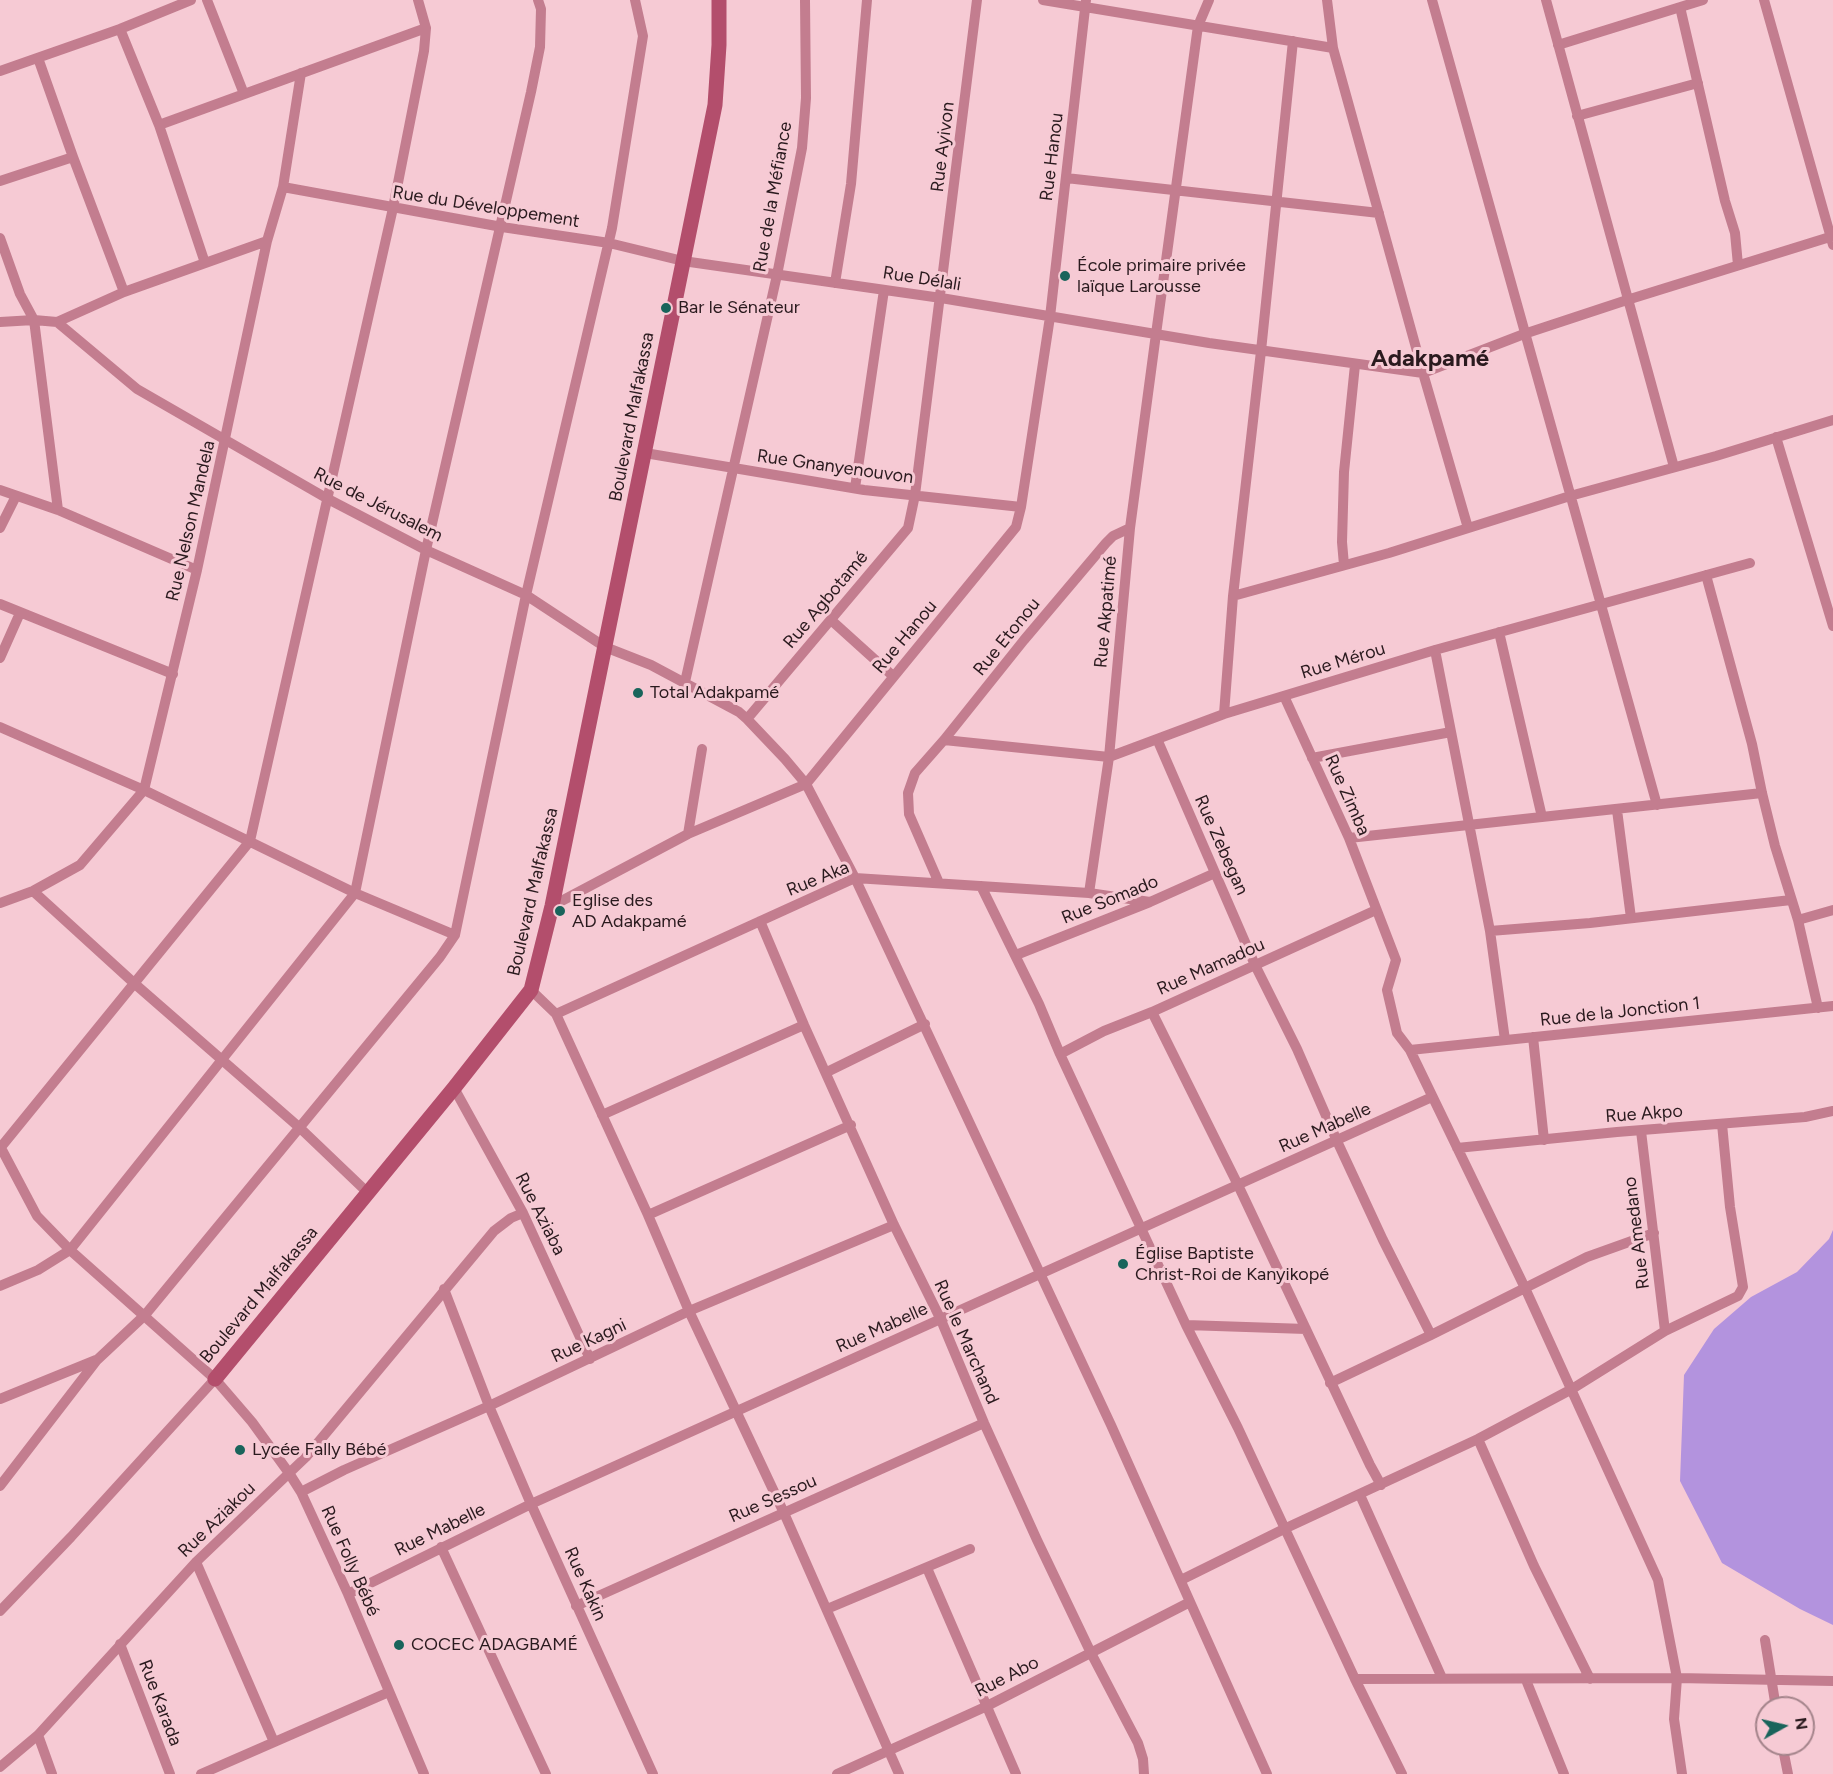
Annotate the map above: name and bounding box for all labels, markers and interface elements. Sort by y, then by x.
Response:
street label: Rue Ayivon [927,101,959,193]
street label: Rue Hanou [1036,112,1068,202]
street label: Rue de la Méfiance [749,120,797,274]
street label: Rue du Développement [391,182,581,232]
place label: École primaire privée laïque Larousse [1077,255,1246,298]
street label: Rue Délali [881,262,963,296]
marker: École primaire privée laïque Larousse [1058,269,1072,283]
place label: Bar le Sénateur [678,297,800,319]
marker: Bar le Sénateur [659,301,673,315]
street label: Boulevard Malfakassa [605,330,659,504]
district label: Adakpamé [1371,345,1489,373]
street label: Rue Nelson Mandela [162,438,220,604]
street label: Rue Gnanyenouvon [755,445,915,489]
street label: Rue de Jérusalem [310,463,446,547]
street label: Rue Agbotamé [779,547,873,653]
street label: Rue Akpatimé [1090,555,1122,669]
street label: Rue Etonou [969,594,1045,680]
street label: Rue Hanou [868,596,942,678]
street label: Rue Mérou [1298,638,1388,684]
place label: Total Adakpamé [650,682,779,704]
marker: Total Adakpamé [631,686,645,700]
street label: Rue Zimba [1320,751,1374,839]
street label: Rue Zebegan [1189,792,1253,898]
street label: Boulevard Malfakassa [503,806,563,978]
street label: Rue Aka [784,857,852,901]
street label: Rue Somado [1058,871,1162,929]
place label: Eglise des AD Adakpamé [572,890,687,932]
marker: Eglise des AD Adakpamé [553,904,567,918]
street label: Rue Mamadou [1154,934,1268,1000]
street label: Rue de la Jonction 1 [1539,993,1701,1031]
street label: Rue Mabelle [1276,1098,1374,1158]
street label: Rue Akpo [1605,1101,1683,1127]
street label: Rue Aziaba [510,1169,570,1259]
street label: Rue Amedano [1619,1176,1655,1290]
street label: Boulevard Malfakassa [195,1222,323,1368]
place label: Église Baptiste Christ-Roi de Kanyikopé [1135,1243,1329,1286]
marker: Église Baptiste Christ-Roi de Kanyikopé [1116,1257,1130,1271]
street label: Rue le Marchand [929,1276,1003,1408]
street label: Rue Mabelle [833,1298,931,1358]
street label: Rue Kagni [548,1314,630,1368]
place label: Lycée Fally Bébé [252,1439,386,1461]
marker: Lycée Fally Bébé [233,1443,247,1457]
street label: Rue Sessou [726,1470,820,1528]
street label: Rue Aziakou [174,1478,260,1562]
street label: Rue Mabelle [391,1499,489,1561]
street label: Rue Folly Bébé [316,1502,384,1620]
street label: Rue Kakin [559,1544,611,1624]
place label: COCEC ADAGBAMÉ [411,1634,578,1656]
marker: COCEC ADAGBAMÉ [392,1638,406,1652]
street label: Rue Abo [971,1652,1043,1702]
street label: Rue Karada [134,1657,186,1749]
north arrow [1755,1696,1815,1756]
text: N [1791,1716,1812,1731]

